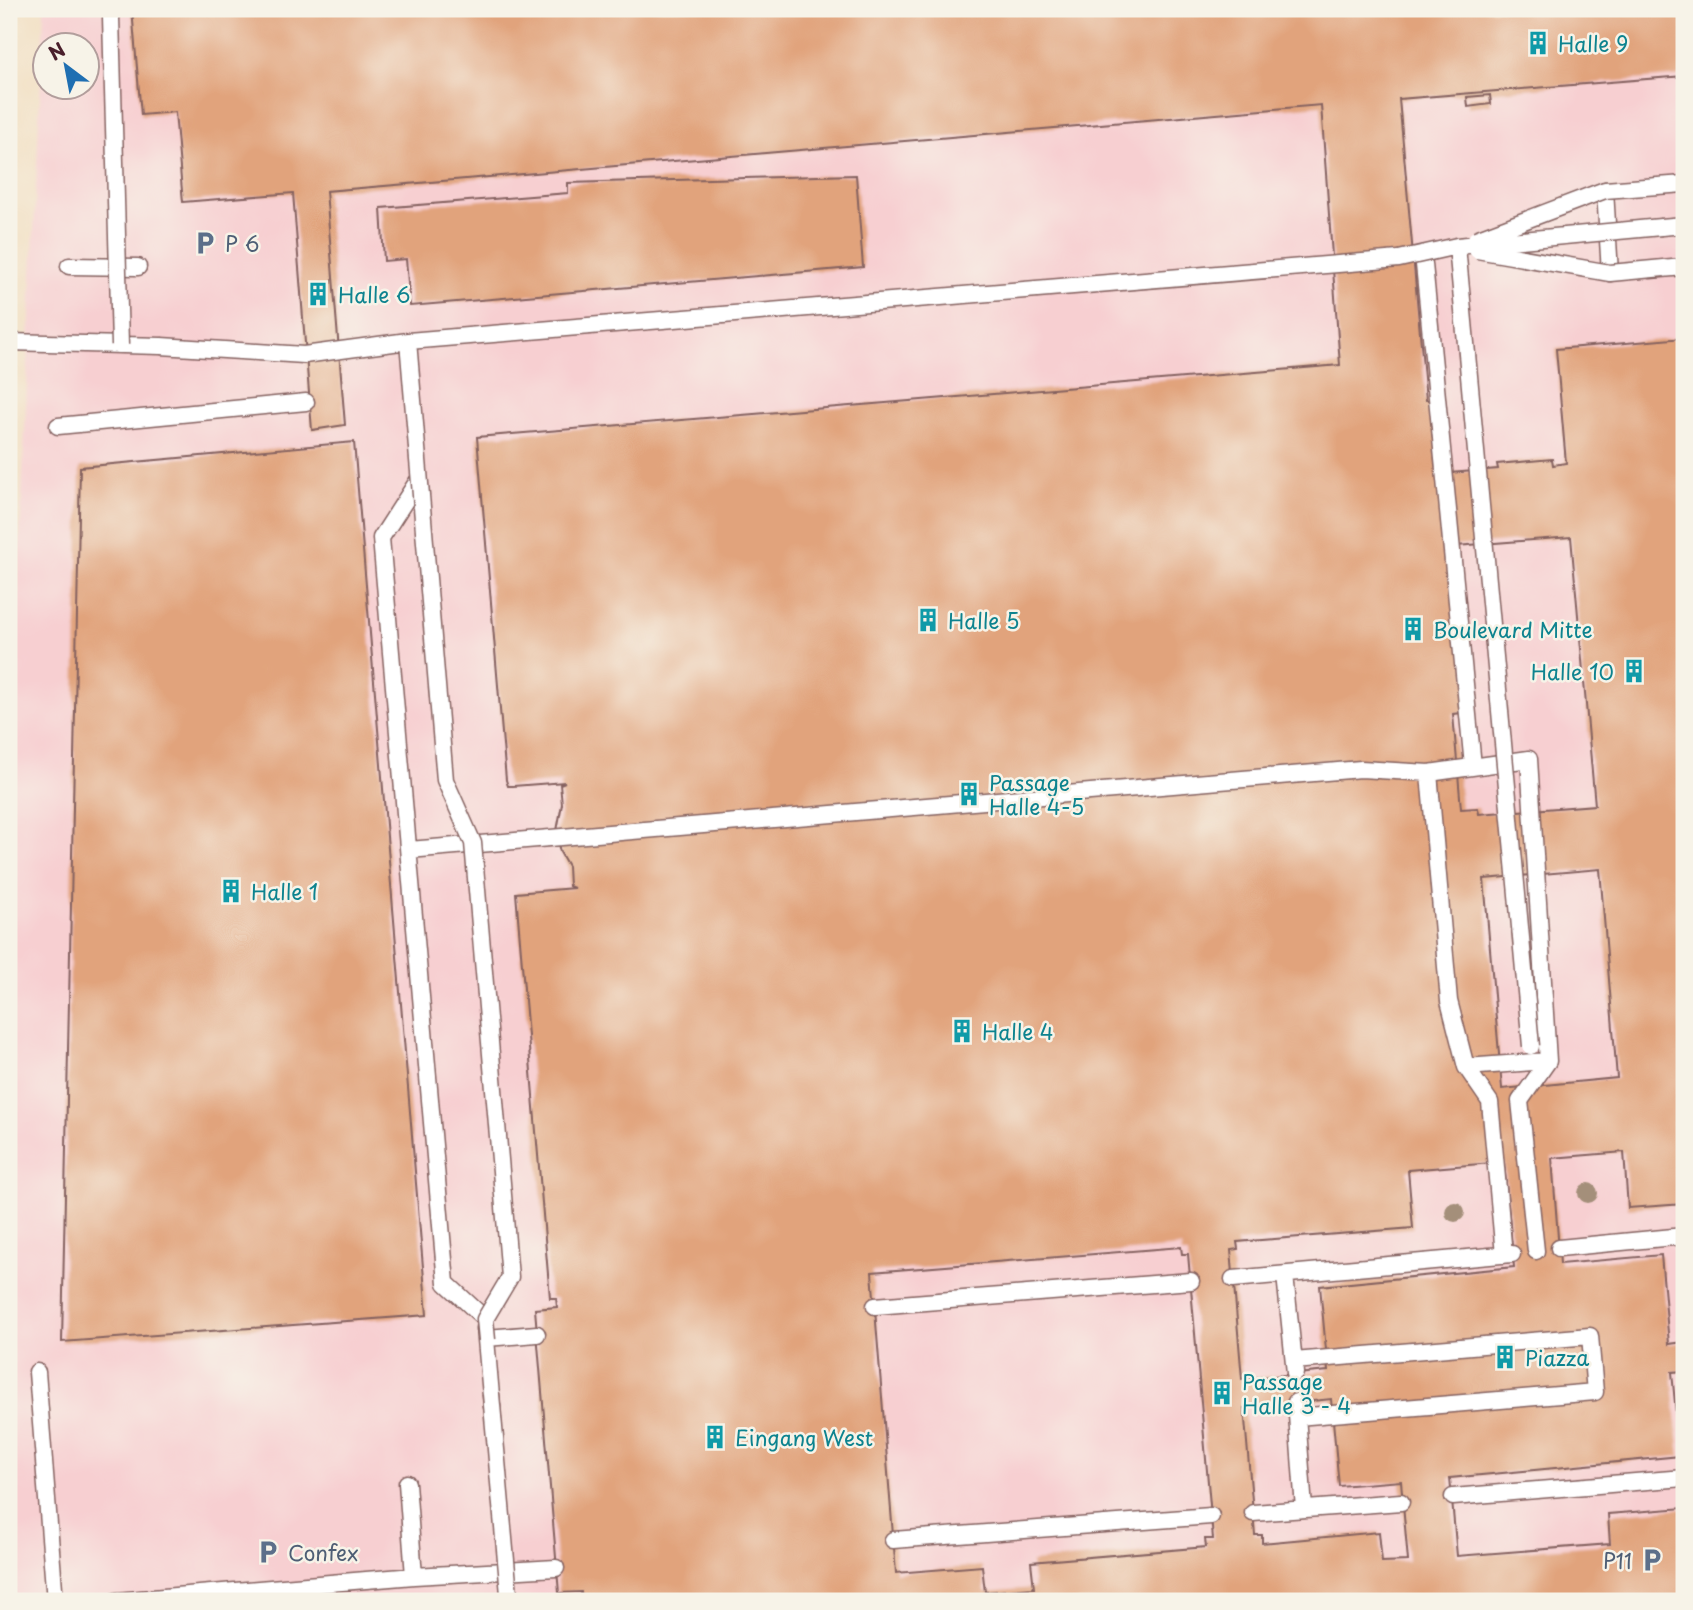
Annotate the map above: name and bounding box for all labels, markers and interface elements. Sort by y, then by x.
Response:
place label: Halle 9 [1558,27,1628,59]
building icon: Halle 9 [1524,29,1552,57]
north arrow [32,32,102,102]
text: N [43,35,70,67]
place label: P 6 [225,227,260,259]
parking icon: P 6 [191,229,219,257]
place label: Halle 6 [338,278,410,310]
building icon: Halle 6 [304,280,332,308]
place label: Halle 5 [948,604,1019,636]
building icon: Halle 5 [914,606,942,634]
place label: Boulevard Mitte [1433,613,1593,645]
building icon: Boulevard Mitte [1399,615,1427,643]
place label: Halle 10 [1531,655,1614,687]
building icon: Halle 10 [1620,657,1648,685]
place label: Passage Halle 4-5 [989,766,1084,822]
building icon: Passage Halle 4-5 [955,780,983,808]
place label: Halle 1 [251,875,318,907]
building icon: Halle 1 [217,877,245,905]
place label: Halle 4 [982,1015,1054,1047]
building icon: Halle 4 [948,1017,976,1045]
place label: Piazza [1525,1341,1589,1373]
building icon: Piazza [1491,1343,1519,1371]
place label: Passage Halle 3 - 4 [1242,1365,1351,1421]
building icon: Passage Halle 3 - 4 [1208,1379,1236,1407]
place label: Eingang West [735,1421,873,1453]
building icon: Eingang West [701,1423,729,1451]
place label: Confex [288,1536,359,1568]
parking icon: Confex [254,1538,282,1566]
place label: P11 [1603,1544,1632,1576]
parking icon: P11 [1638,1546,1666,1574]

